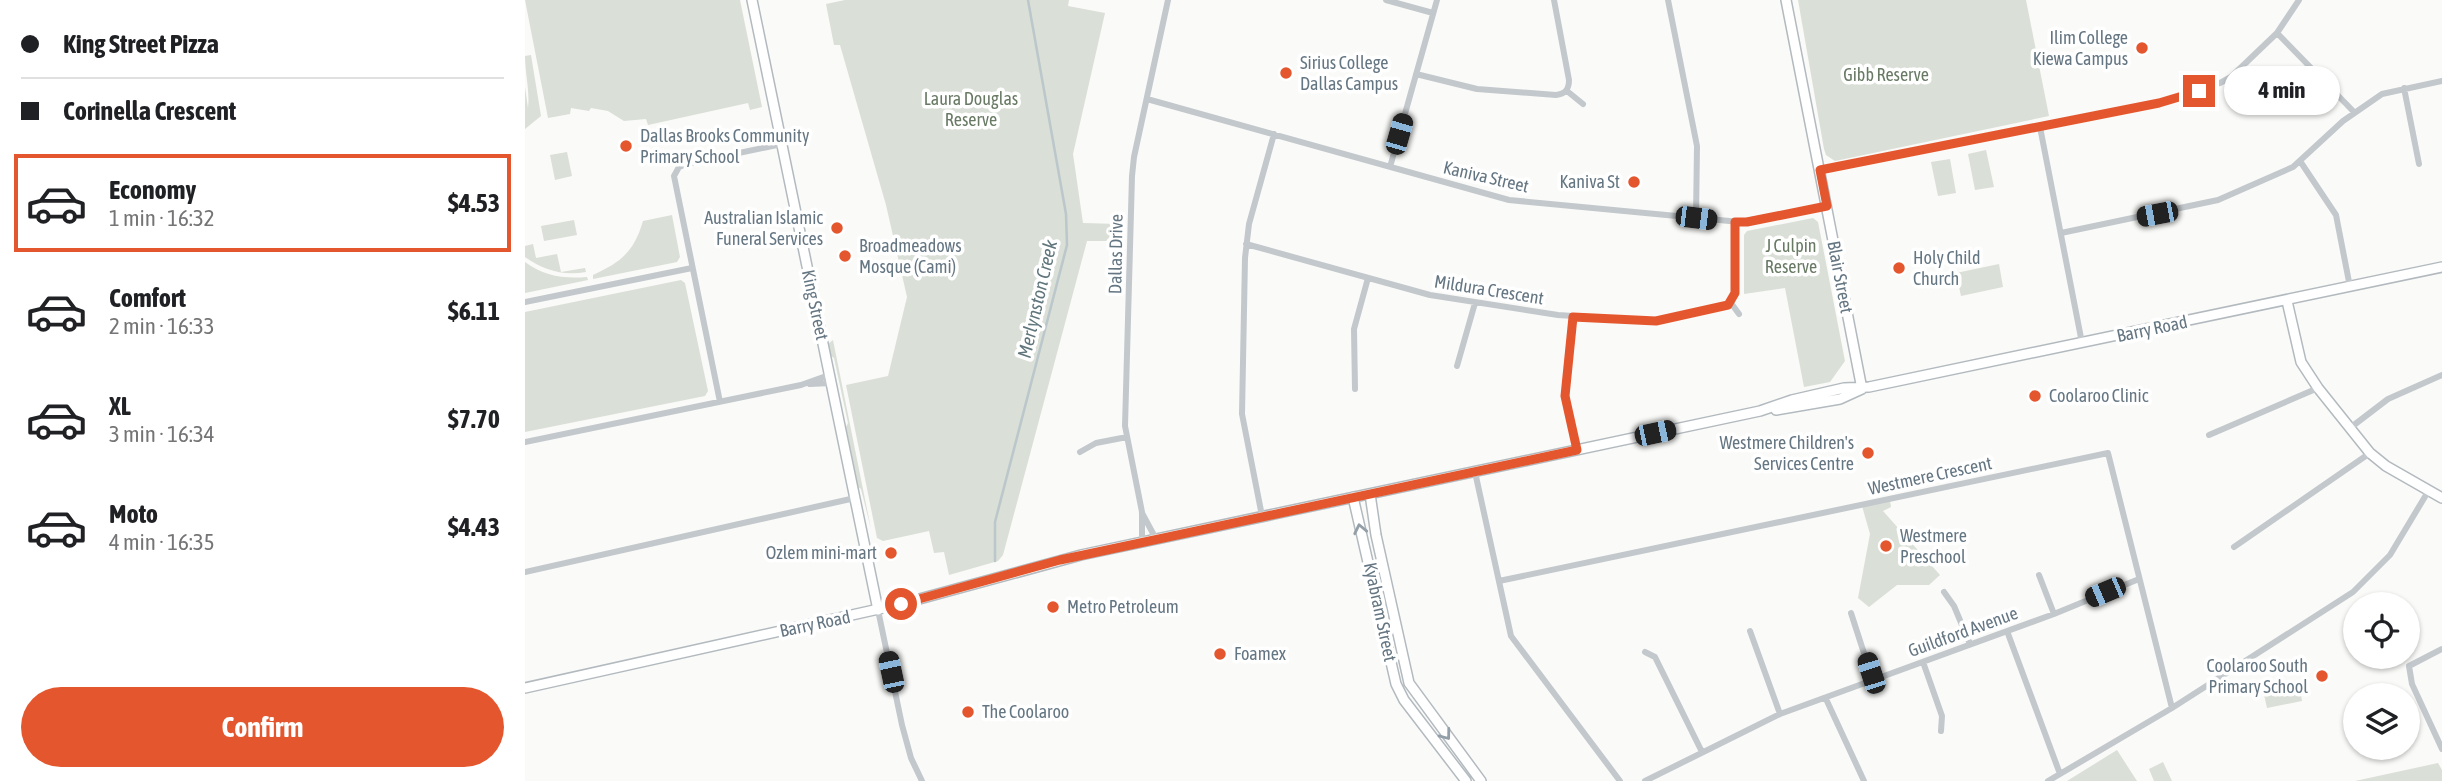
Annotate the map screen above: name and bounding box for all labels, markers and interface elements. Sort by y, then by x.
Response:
place label: Ilim College Kiewa Campus [2033,27,2128,69]
text: King Street Pizza [63,29,219,59]
marker: Ilim College Kiewa Campus [2134,40,2150,56]
place label: Sirius College Dallas Campus [1300,52,1398,94]
park label: Gibb Reserve [1843,64,1929,85]
marker: Sirius College Dallas Campus [1278,65,1294,81]
callout: 4 min [2223,66,2339,116]
route end [2183,75,2215,107]
text: 4 min [2259,77,2305,103]
park label: Laura Douglas Reserve [924,88,1018,130]
text: Corinella Crescent [63,96,236,126]
car [1384,111,1415,157]
place label: Dallas Brooks Community Primary School [640,125,809,167]
marker: Dallas Brooks Community Primary School [618,138,634,154]
street label: Kaniva Street [1441,156,1531,197]
place label: Kaniva St [1559,171,1620,192]
icon: car [25,172,88,235]
marker: Kaniva St [1626,174,1642,190]
text: Economy [109,175,196,205]
text: $4.53 [448,188,500,218]
car [2135,200,2180,228]
text: 1 min · 16:32 [109,205,215,231]
car [1674,205,1719,231]
place label: Australian Islamic Funeral Services [704,207,823,249]
street label: Dallas Drive [1104,214,1127,294]
marker: Australian Islamic Funeral Services [829,220,845,236]
place label: Broadmeadows Mosque (Cami) [859,235,962,277]
park label: J Culpin Reserve [1765,235,1817,277]
water label: Merlynston Creek [1013,237,1061,360]
street label: Blair Street [1823,239,1858,315]
place label: Holy Child Church [1913,247,1980,289]
marker: Broadmeadows Mosque (Cami) [837,248,853,264]
marker: Holy Child Church [1891,260,1907,276]
street label: King Street [798,268,833,342]
street label: Mildura Crescent [1433,270,1545,309]
icon: car [25,280,88,343]
text: Comfort [109,283,186,313]
text: $6.11 [448,296,500,326]
street label: Barry Road [2115,311,2189,346]
text: 2 min · 16:33 [109,313,215,339]
place label: Coolaroo Clinic [2049,385,2149,406]
icon: car [25,388,88,451]
marker: Coolaroo Clinic [2027,388,2043,404]
text: XL [109,391,131,421]
text: $7.70 [448,404,500,434]
car [1633,418,1678,448]
text: 3 min · 16:34 [109,421,215,447]
place label: Westmere Children's Services Centre [1719,432,1854,474]
marker: Westmere Children's Services Centre [1860,445,1876,461]
street label: Westmere Crescent [1866,452,1994,499]
icon: car [25,496,88,559]
text: Moto [109,499,158,529]
text: $4.43 [448,512,500,542]
one-way arrow [1354,523,1368,535]
place label: Westmere Preschool [1900,525,1967,567]
text: 4 min · 16:35 [109,529,215,555]
marker: Westmere Preschool [1878,538,1894,554]
place label: Ozlem mini-mart [766,542,877,563]
marker: Ozlem mini-mart [883,545,899,561]
street label: Kyabram Street [1360,560,1401,663]
car [2082,574,2129,610]
route start [885,588,917,620]
map controls [2343,592,2420,760]
button: locate [2343,592,2420,669]
place label: Metro Petroleum [1067,596,1179,617]
marker: Metro Petroleum [1045,599,1061,615]
street label: Guildford Avenue [1905,602,2020,661]
street label: Barry Road [778,606,852,641]
place label: Foamex [1234,643,1286,664]
marker: Foamex [1212,646,1228,662]
car [877,649,906,695]
car [1855,650,1888,696]
place label: Coolaroo South Primary School [2207,655,2308,697]
marker: Coolaroo South Primary School [2314,668,2330,684]
button: layers [2343,683,2420,760]
button: Confirm [21,687,504,767]
place label: The Coolaroo [982,701,1069,722]
marker: The Coolaroo [960,704,976,720]
one-way arrow [1438,727,1450,740]

